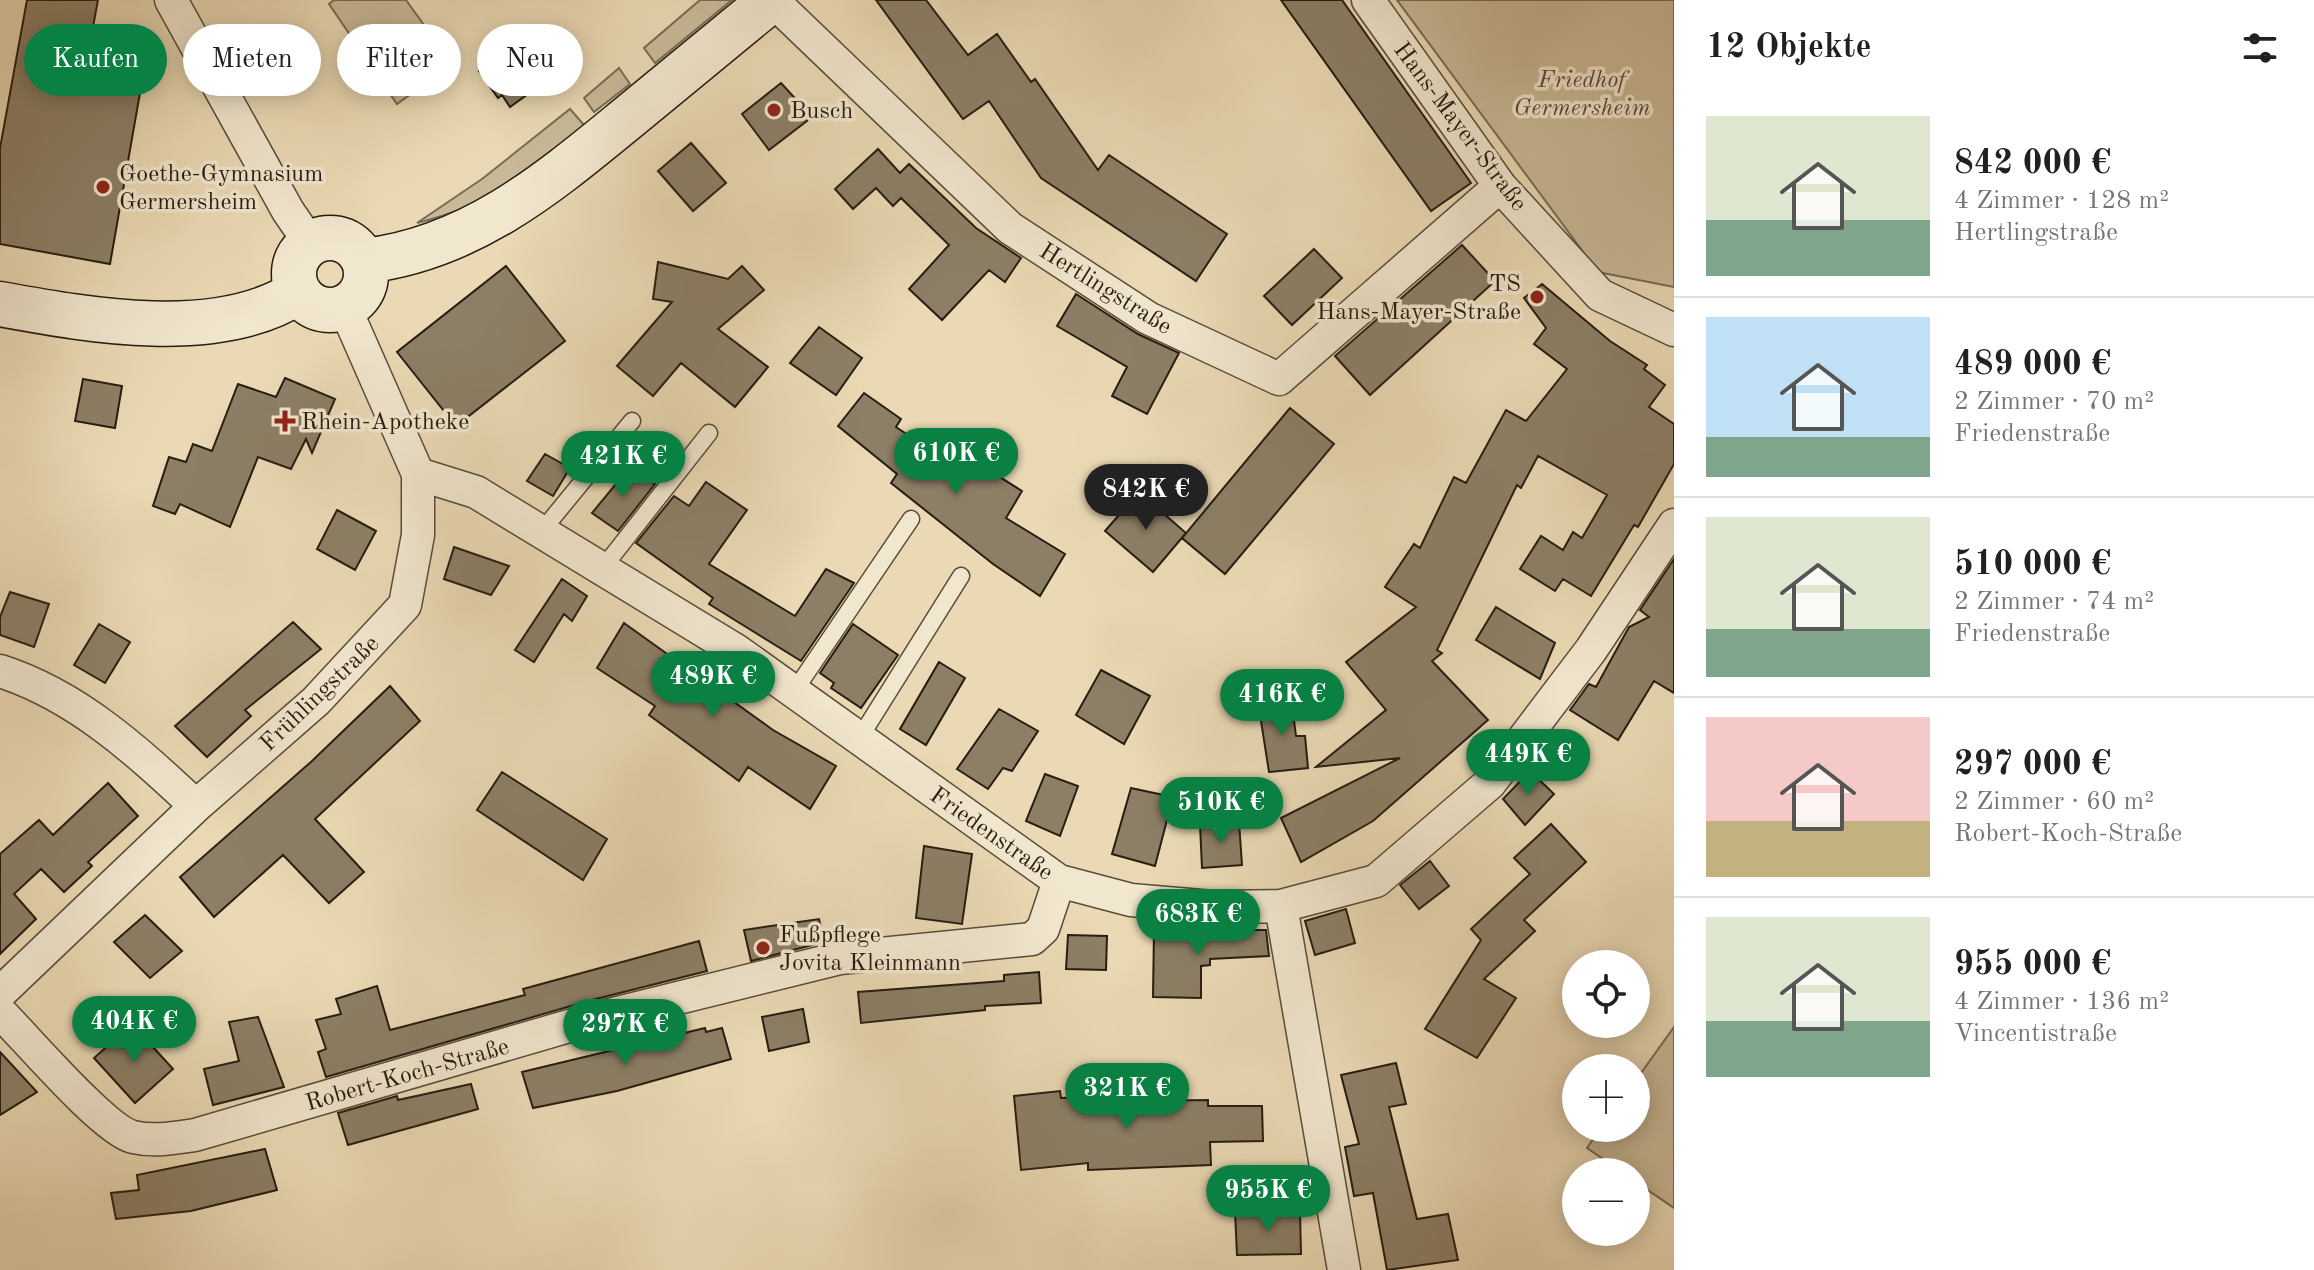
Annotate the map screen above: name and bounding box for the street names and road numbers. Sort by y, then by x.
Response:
street label: Hans-Mayer-Straße [1388,38,1531,216]
street label: Hertlingstraße [1034,239,1175,340]
street label: Frühlingstraße [256,632,384,757]
street label: Friedenstraße [925,783,1057,886]
street label: Robert-Koch-Straße [303,1035,512,1116]

